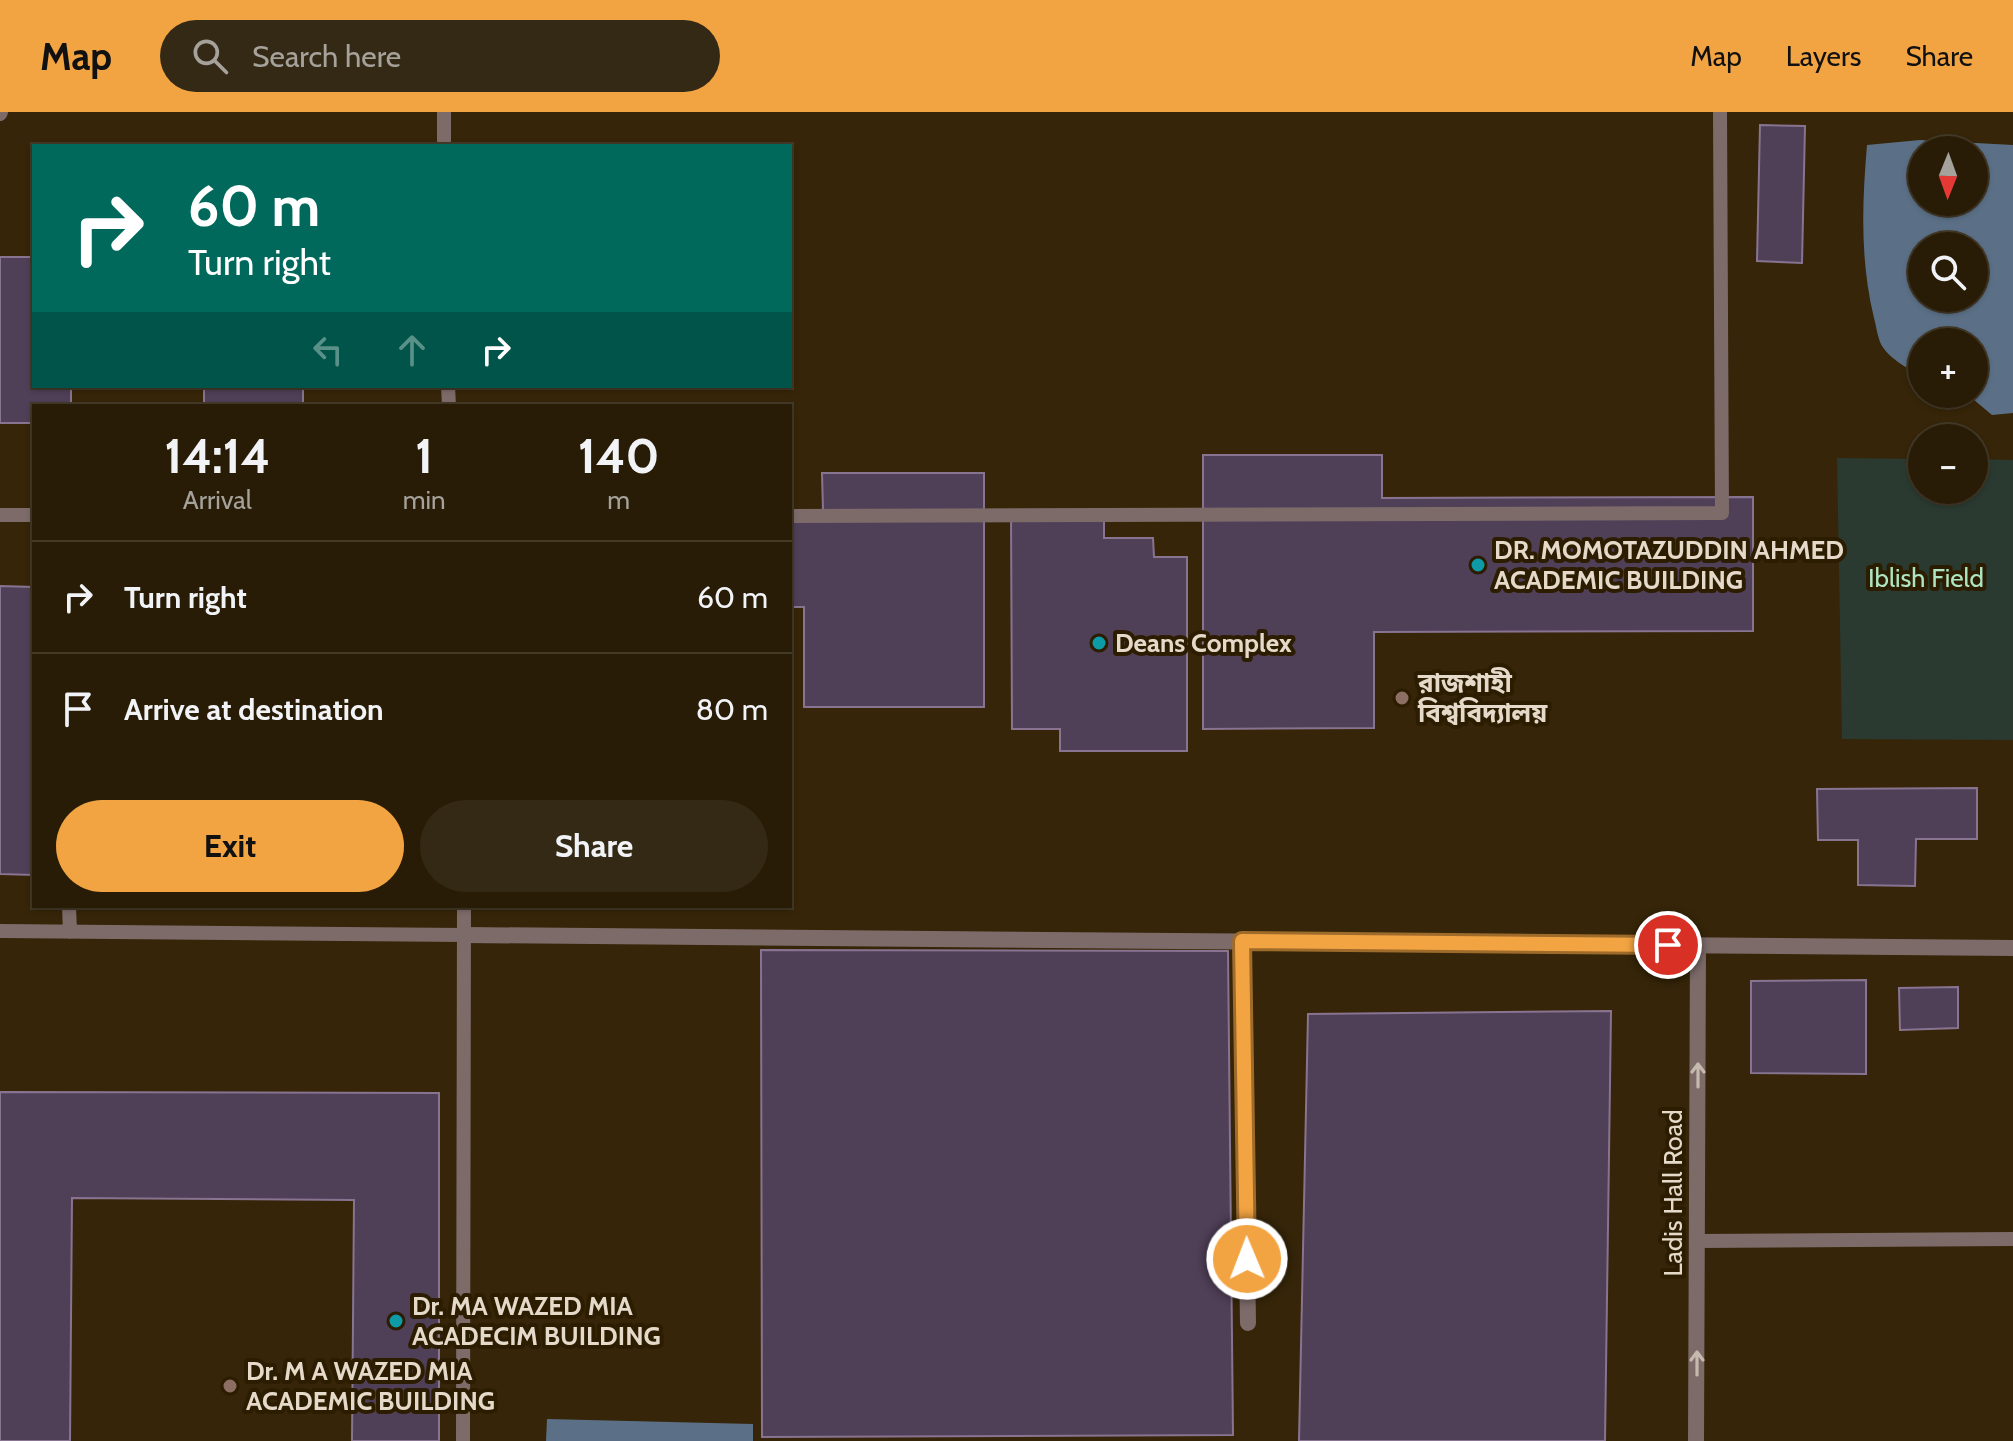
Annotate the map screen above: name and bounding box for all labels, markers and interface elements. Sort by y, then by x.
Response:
search box [160,20,720,92]
text: Map [40,33,112,80]
icon: search [188,34,232,78]
text: Search here [252,38,401,75]
text: Map [1690,39,1742,73]
text: Layers [1786,39,1861,73]
text: Share [1905,39,1973,73]
north arrow [1908,136,1988,216]
map controls [1908,136,1988,504]
text: 60 m [188,172,320,240]
icon: right [56,176,160,280]
button: search [1908,232,1988,312]
text: Turn right [188,240,331,284]
icon: left [306,328,350,372]
icon: ahead [390,328,434,372]
icon: right [474,328,518,372]
button: + [1908,328,1988,408]
button: − [1908,424,1988,504]
text: 14:14 [165,427,270,485]
text: 1 [415,427,433,485]
text: 140 [578,427,659,485]
text: Arrival [183,484,252,516]
text: min [403,484,446,516]
text: m [607,484,630,516]
place label: DR. MOMOTAZUDDIN AHMED ACADEMIC BUILDING [1494,534,1844,596]
marker: DR. MOMOTAZUDDIN AHMED ACADEMIC BUILDING [1469,556,1487,574]
park label: Iblish Field [1868,562,1984,594]
icon: right [56,575,100,619]
text: Turn right [124,579,247,616]
text: 60 m [697,579,768,616]
place label: Deans Complex [1115,627,1292,659]
marker: Deans Complex [1090,634,1108,652]
place label: রাজশাহী বিশ্ববিদ্যালয় [1417,667,1548,729]
icon: arrive [56,687,100,731]
marker: রাজশাহী বিশ্ববিদ্যালয় [1393,689,1411,707]
text: Arrive at destination [124,691,384,728]
text: 80 m [696,691,768,728]
button: Exit [56,800,404,892]
button: Share [420,800,768,892]
pin [1634,911,1702,979]
icon: arrive [1646,923,1690,967]
one-way arrow [1690,1062,1706,1089]
street label: Ladis Hall Road [1657,1109,1689,1277]
position arrow [1205,1217,1289,1301]
place label: Dr. MA WAZED MIA ACADECIM BUILDING [412,1290,661,1352]
marker: Dr. MA WAZED MIA ACADECIM BUILDING [387,1312,405,1330]
one-way arrow [1689,1350,1704,1377]
place label: Dr. M A WAZED MIA ACADEMIC BUILDING [246,1355,495,1417]
marker: Dr. M A WAZED MIA ACADEMIC BUILDING [221,1377,239,1395]

